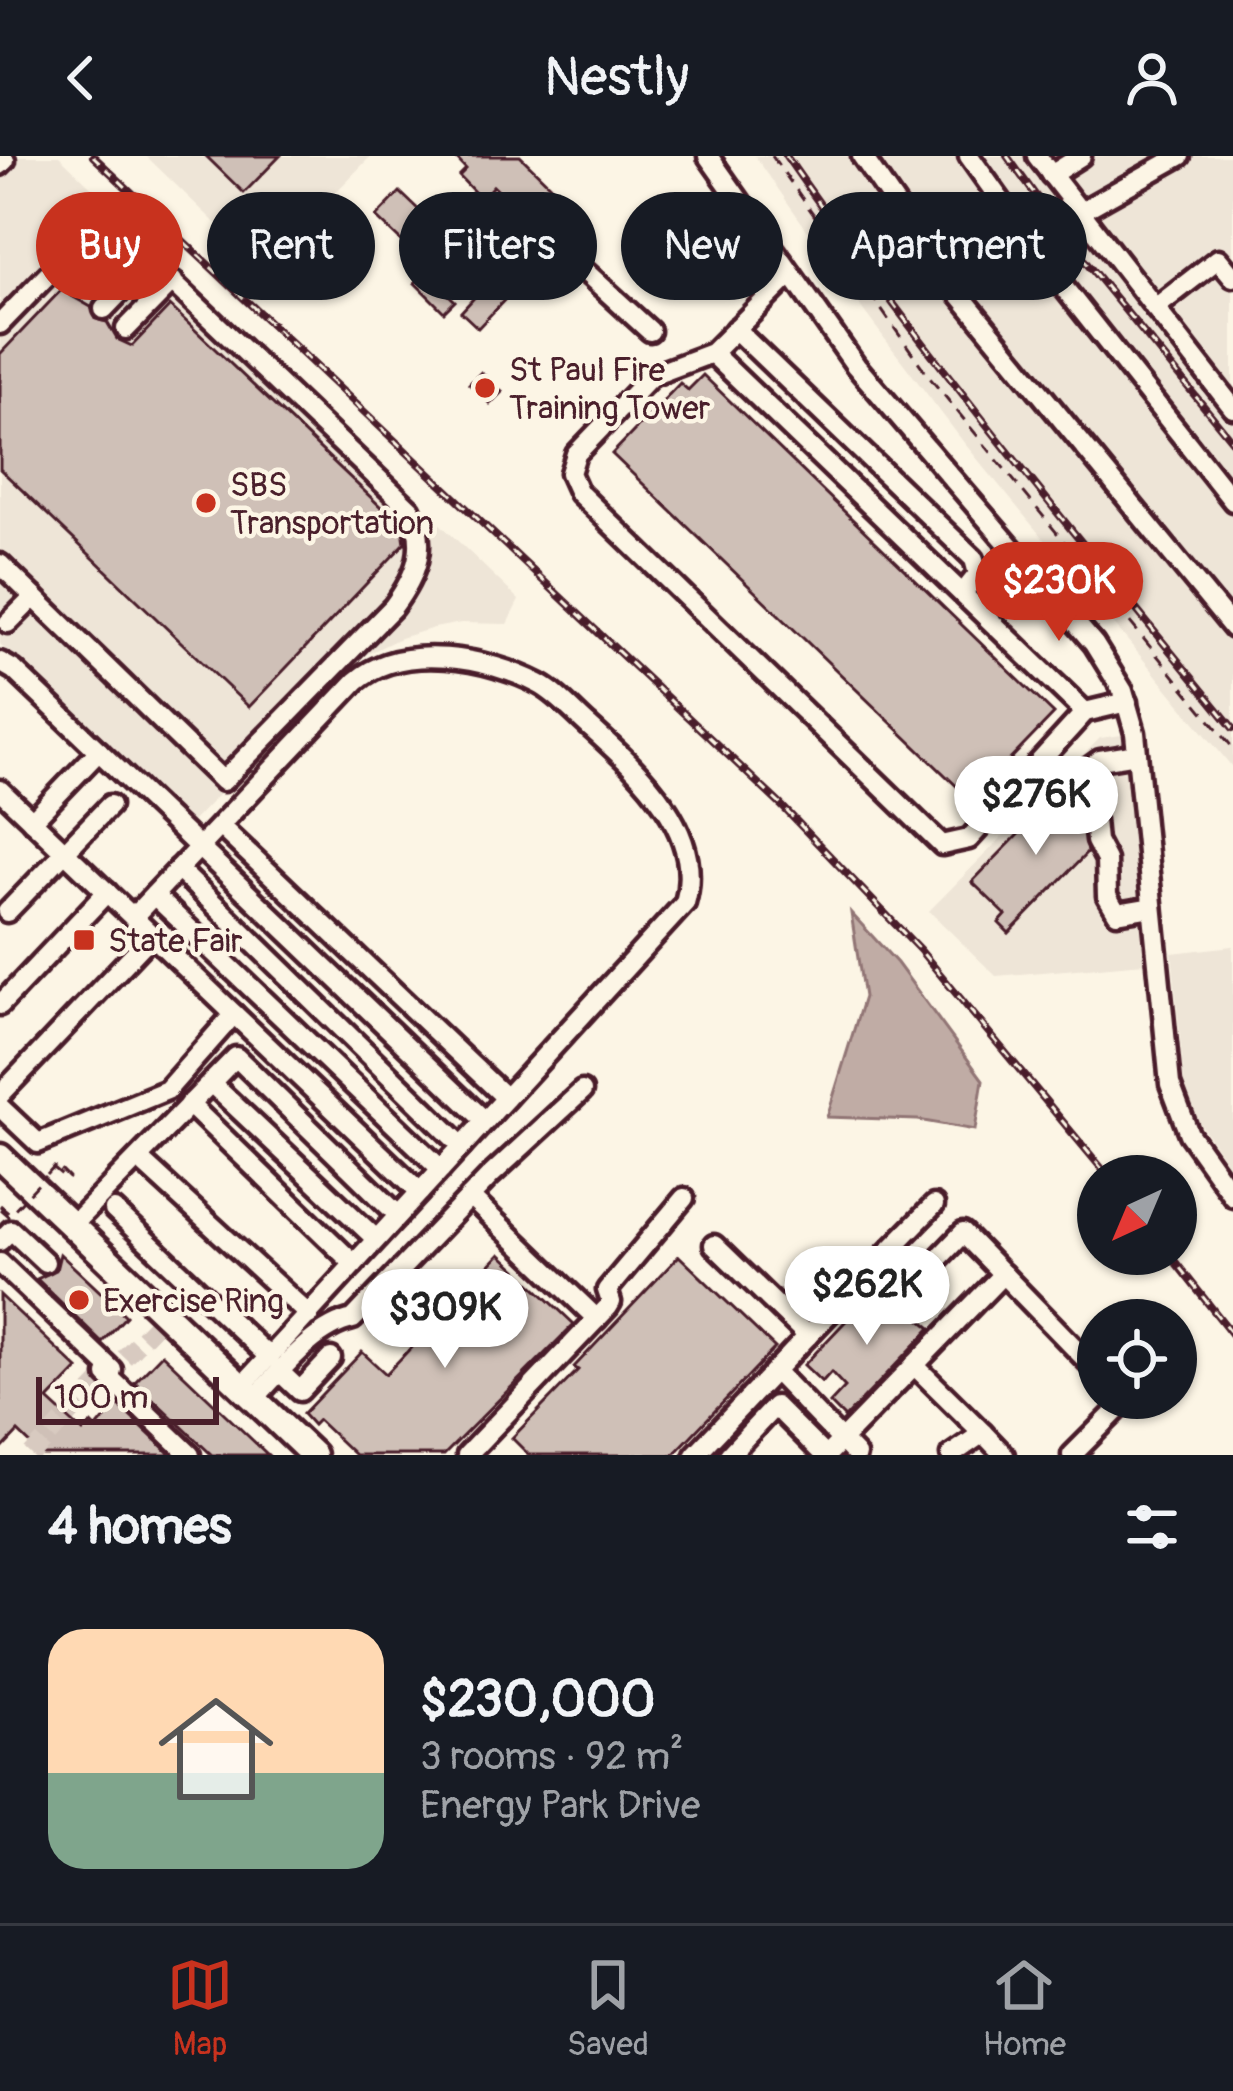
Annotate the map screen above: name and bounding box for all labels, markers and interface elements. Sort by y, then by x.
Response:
text: Nestly [544,44,689,112]
icon: back [48,45,114,111]
icon: person [1119,45,1185,111]
chip: Buy [36,192,183,300]
chip: Rent [207,192,375,300]
chip: Filters [399,192,597,300]
chip: New [621,192,783,300]
chip: Apartment [807,192,1087,300]
place label: St Paul Fire Training Tower [509,350,710,429]
marker: St Paul Fire Training Tower [472,375,498,401]
place label: SBS Transportation [230,465,434,544]
marker: SBS Transportation [193,490,219,516]
pin: $230K [975,542,1143,644]
text: $230K [1002,556,1116,605]
pin: $276K [952,756,1120,858]
text: $276K [981,770,1091,819]
place label: State Fair [108,921,243,962]
marker: State Fair [71,927,97,953]
north arrow [1077,1155,1197,1275]
map controls [1077,1155,1197,1419]
pin: $262K [783,1246,951,1348]
text: $262K [812,1260,922,1309]
pin: $309K [361,1269,529,1371]
place label: Exercise Ring [103,1281,284,1322]
text: $309K [388,1283,502,1332]
marker: Exercise Ring [66,1287,92,1313]
button: locate [1077,1299,1197,1419]
scale bar [36,1371,219,1424]
text: 100 m [54,1377,148,1418]
icon: filters [1119,1494,1185,1560]
text: 4 homes [48,1495,232,1559]
text: $230,000 [420,1668,655,1732]
icon: home [144,1677,288,1821]
text: 3 rooms · 92 m² [420,1732,683,1781]
text: Energy Park Drive [420,1781,700,1830]
tab: Map [167,1952,233,2065]
tab: Saved [567,1952,649,2065]
tab: Home [983,1952,1066,2065]

